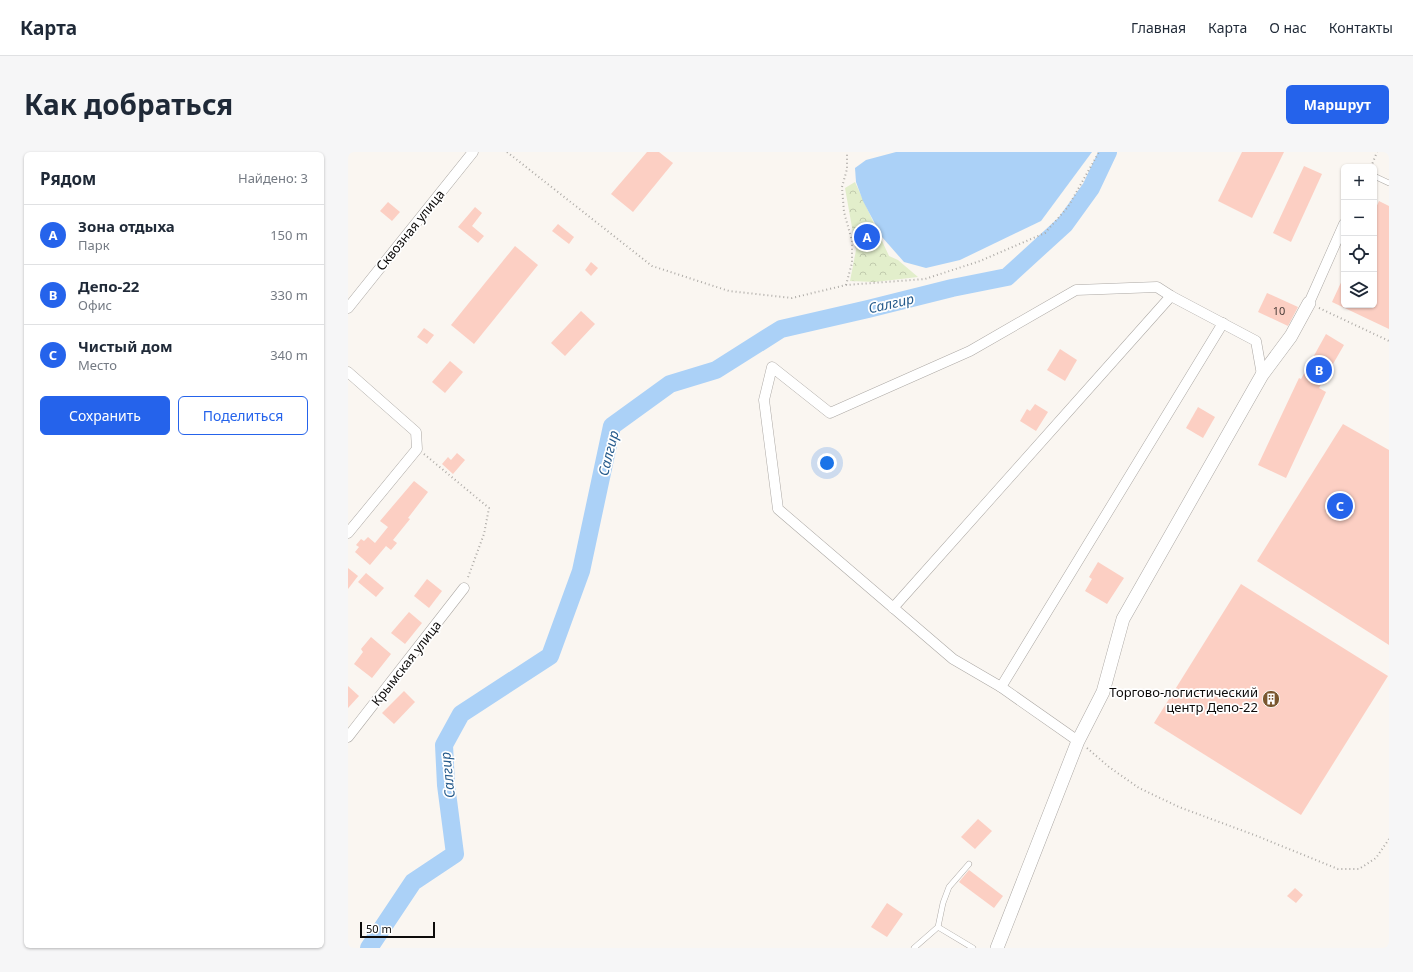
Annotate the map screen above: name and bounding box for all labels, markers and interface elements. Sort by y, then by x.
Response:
text: Карта [20,15,77,41]
text: Главная [1131,18,1186,37]
text: Карта [1208,18,1247,37]
text: О нас [1269,18,1307,37]
text: Контакты [1329,18,1393,37]
text: Как добраться [24,85,233,123]
button: Маршрут [1286,85,1389,124]
map controls [1341,164,1377,308]
button: + [1341,164,1377,200]
text: Рядом [40,167,96,190]
text: Найдено: 3 [238,169,308,187]
street label: Сквозная улица [372,186,448,274]
button: − [1341,200,1377,236]
text: Зона отдыха [78,216,175,236]
pin: A [854,222,880,252]
text: A [49,226,58,244]
text: 150 m [270,226,308,244]
text: Парк [78,236,110,254]
button: locate [1341,236,1377,272]
button: layers [1341,272,1377,308]
text: Депо-22 [78,276,139,296]
text: B [49,286,57,304]
text: 330 m [270,286,308,304]
water label: Салгир [866,289,916,317]
text: Офис [78,296,112,314]
house number: 10 [1273,303,1285,318]
text: Чистый дом [78,336,173,356]
text: C [49,346,57,364]
text: 340 m [270,346,308,364]
pin: B [1306,355,1332,385]
text: Место [78,356,117,374]
button: Сохранить [40,396,170,435]
button: Поделиться [178,396,308,435]
water label: Салгир [593,428,623,478]
your location [817,453,837,473]
pin: C [1327,491,1353,521]
street label: Крымская улица [367,617,445,709]
place label: Торгово-логистический центр Депо-22 [1109,683,1258,716]
building icon: Торгово-логистический центр Депо-22 [1261,689,1281,709]
water label: Салгир [435,751,459,799]
scale bar [360,920,435,939]
text: 50 m [366,921,392,936]

